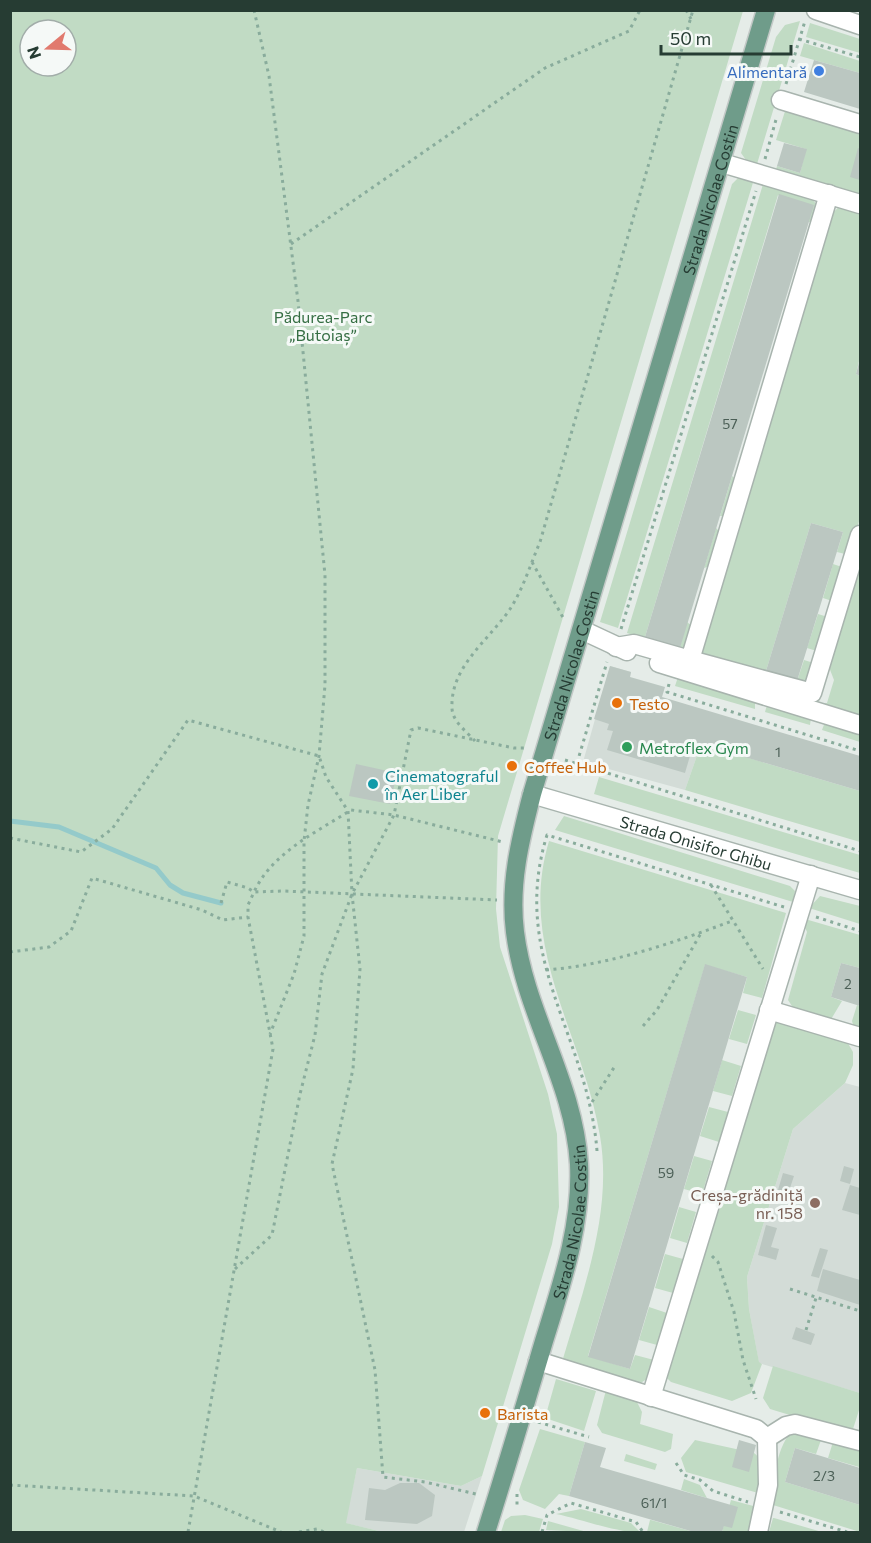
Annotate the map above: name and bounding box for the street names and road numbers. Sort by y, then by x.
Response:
street label: Strada Nicolae Costin [678,122,741,277]
street label: Strada Nicolae Costin [539,587,602,743]
street label: Strada Onisifor Ghibu [618,811,774,873]
street label: Strada Nicolae Costin [548,1144,589,1301]

